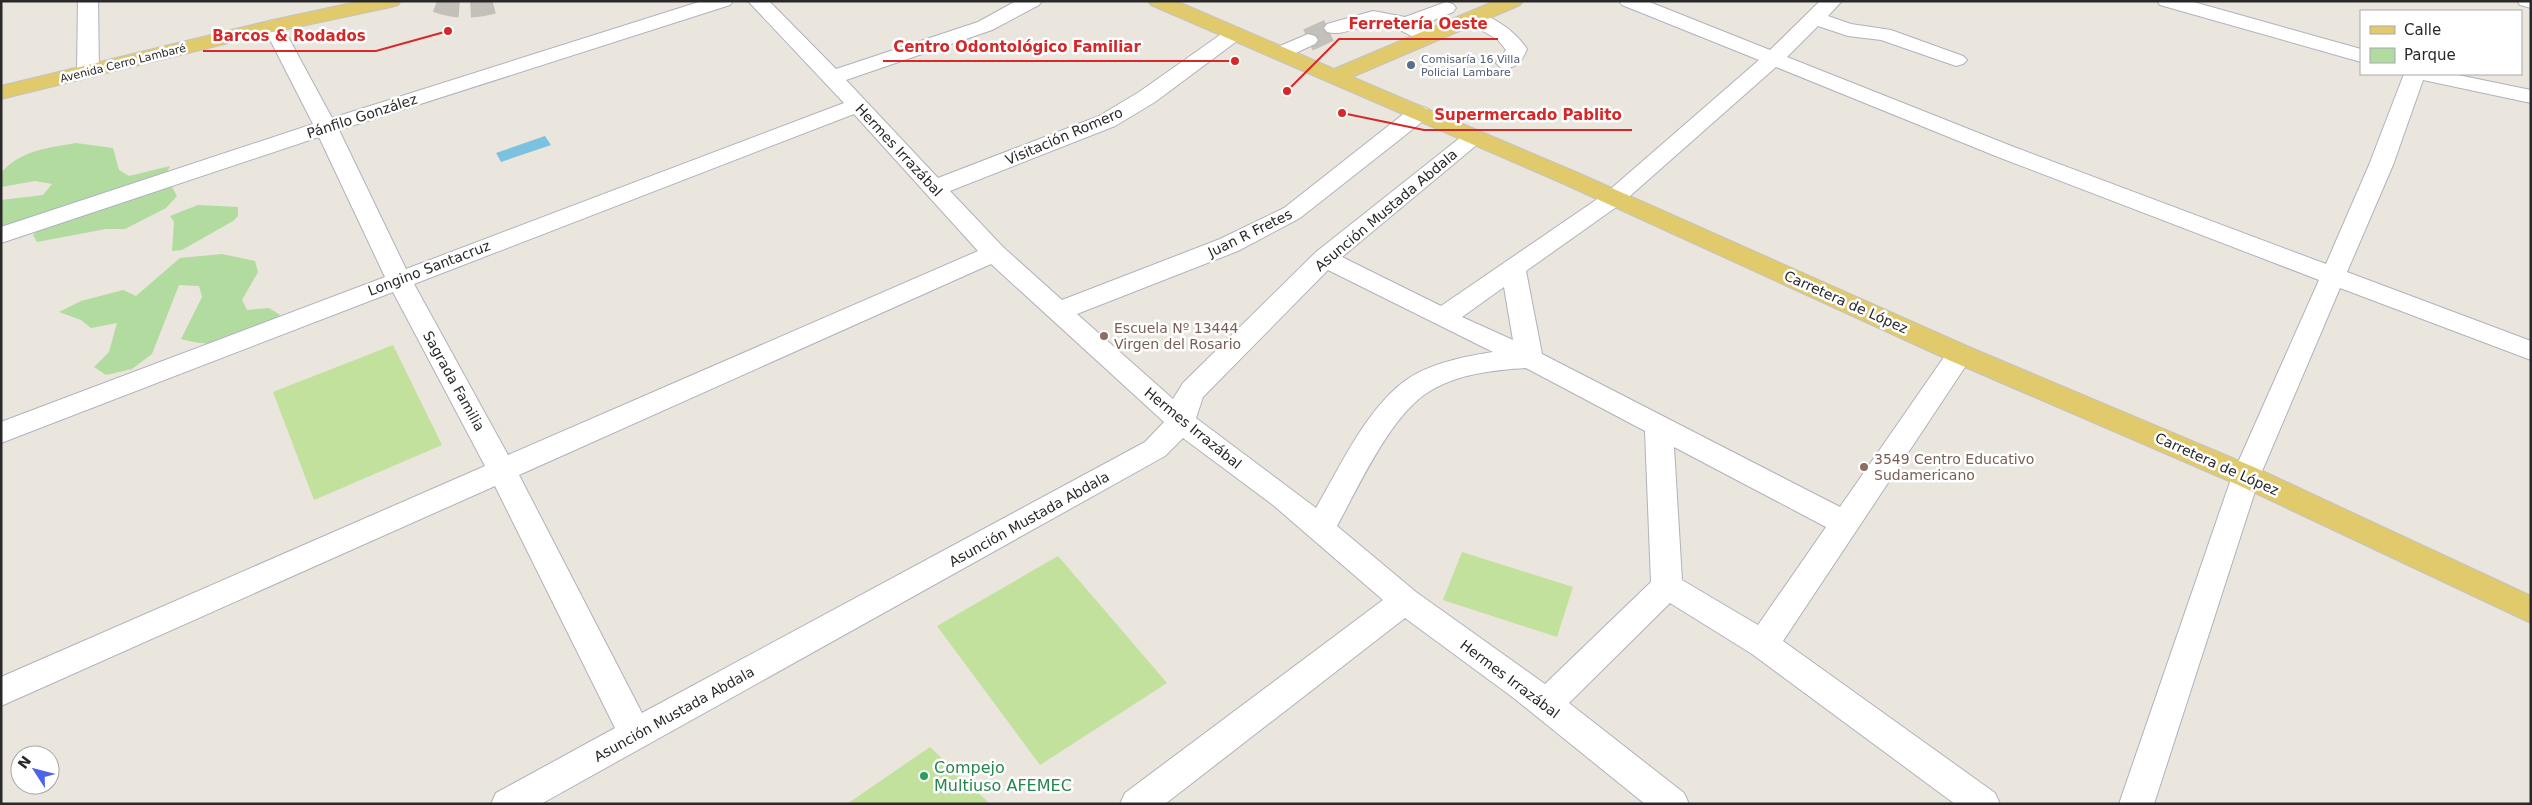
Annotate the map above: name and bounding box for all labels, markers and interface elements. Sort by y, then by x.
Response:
callout: Ferretería Oeste [1339,9,1498,39]
legend [2360,10,2522,75]
text: Ferretería Oeste [1348,15,1488,33]
callout: Barcos & Rodados [203,21,376,51]
text: Calle [2404,21,2441,39]
text: Barcos & Rodados [212,27,366,45]
callout: Centro Odontológico Familiar [883,31,1150,61]
text: Centro Odontológico Familiar [893,38,1141,56]
street label: Avenida Cerro Lambaré [59,42,188,85]
text: Parque [2404,46,2456,64]
place label: Comisaría 16 Villa Policial Lambare [1421,53,1520,79]
marker: Comisaría 16 Villa Policial Lambare [1405,59,1417,71]
street label: Pánfilo González [305,91,419,141]
callout: Supermercado Pablito [1424,100,1632,130]
street label: Hermes Irrazábal [852,101,946,199]
street label: Visitación Romero [1003,104,1125,168]
text: Supermercado Pablito [1434,106,1622,124]
street label: Asunción Mustada Abdala [1312,146,1460,274]
street label: Juan R Fretes [1204,206,1295,261]
street label: Longino Santacruz [366,237,492,299]
street label: Carretera de López [1782,267,1910,337]
place label: Escuela Nº 13444 Virgen del Rosario [1114,320,1241,352]
street label: Sagrada Familia [420,328,488,434]
marker: Escuela Nº 13444 Virgen del Rosario [1098,330,1110,342]
street label: Hermes Irrazábal [1141,384,1245,472]
street label: Carretera de López [2153,429,2281,499]
place label: 3549 Centro Educativo Sudamericano [1874,451,2034,483]
marker: 3549 Centro Educativo Sudamericano [1858,461,1870,473]
street label: Asunción Mustada Abdala [946,468,1112,570]
street label: Hermes Irrazábal [1457,637,1563,721]
street label: Asunción Mustada Abdala [591,663,757,765]
north arrow [10,745,60,795]
text: N [15,753,34,772]
place label: Compejo Multiuso AFEMEC [934,758,1072,795]
marker: Compejo Multiuso AFEMEC [918,770,930,782]

